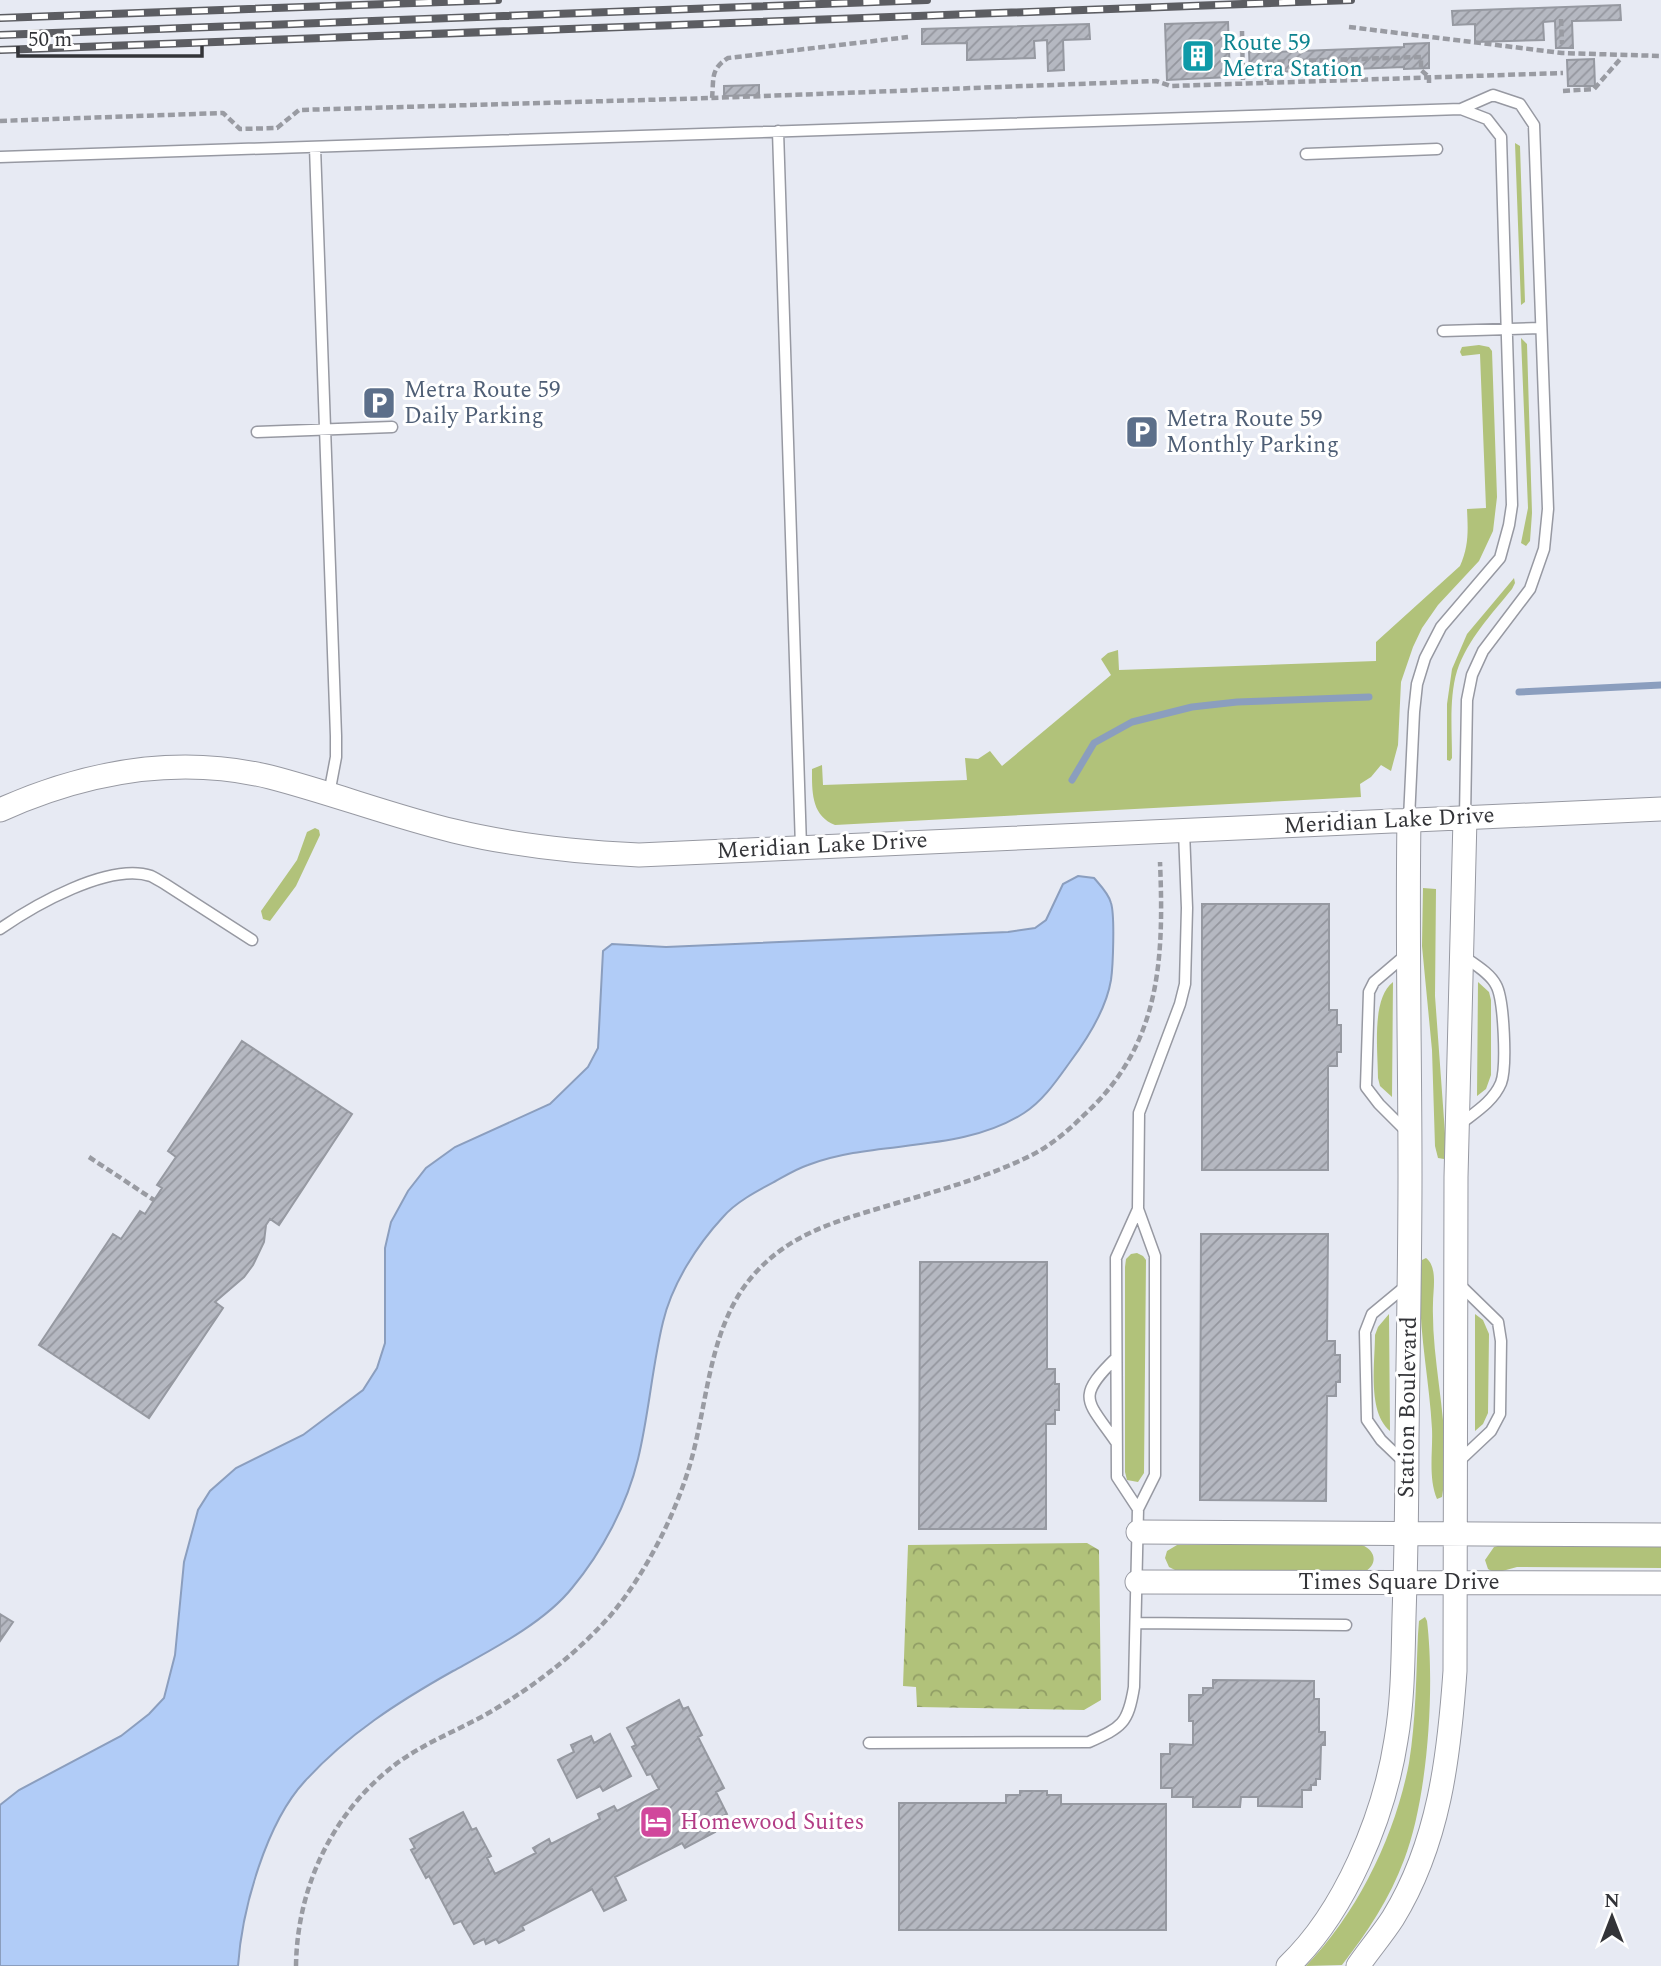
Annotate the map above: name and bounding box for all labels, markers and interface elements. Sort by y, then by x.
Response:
scale bar [18,14,201,58]
text: 50 m [28,24,72,56]
place label: Route 59 Metra Station [1222,26,1363,87]
building icon: Route 59 Metra Station [1179,37,1217,75]
place label: Metra Route 59 Daily Parking [404,373,560,434]
parking icon: Metra Route 59 Daily Parking [360,384,398,422]
place label: Metra Route 59 Monthly Parking [1166,402,1339,463]
parking icon: Metra Route 59 Monthly Parking [1123,413,1161,451]
street label: Meridian Lake Drive [1283,798,1495,844]
street label: Meridian Lake Drive [716,823,928,869]
street label: Station Boulevard [1389,1316,1427,1498]
street label: Times Square Drive [1298,1565,1500,1600]
hotel icon: Homewood Suites [637,1803,675,1841]
place label: Homewood Suites [680,1805,864,1840]
north arrow [1577,1882,1647,1952]
text: N [1604,1887,1620,1916]

